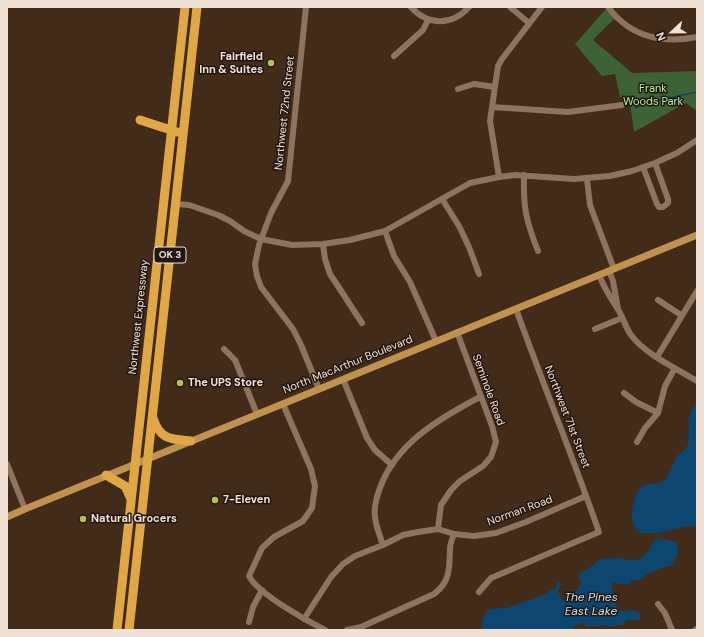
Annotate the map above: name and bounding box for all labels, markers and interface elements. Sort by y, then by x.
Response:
north arrow [652,12,692,52]
text: N [653,30,669,43]
place label: Fairfield Inn & Suites [199,50,263,76]
street label: Northwest 72nd Street [272,55,298,171]
marker: Fairfield Inn & Suites [266,58,276,68]
park label: Frank Woods Park [623,82,683,108]
road number: OK 3 [154,247,186,263]
street label: Northwest Expressway [126,259,152,375]
street label: North MacArthur Boulevard [281,333,415,397]
street label: Seminole Road [469,352,507,428]
street label: Northwest 71st Street [541,364,593,470]
place label: The UPS Store [188,376,263,390]
marker: The UPS Store [175,378,185,388]
place label: 7-Eleven [223,493,270,507]
street label: Norman Road [485,493,555,529]
marker: 7-Eleven [210,495,220,505]
place label: Natural Grocers [91,512,177,526]
marker: Natural Grocers [78,514,88,524]
water label: The Pines East Lake [564,591,618,619]

